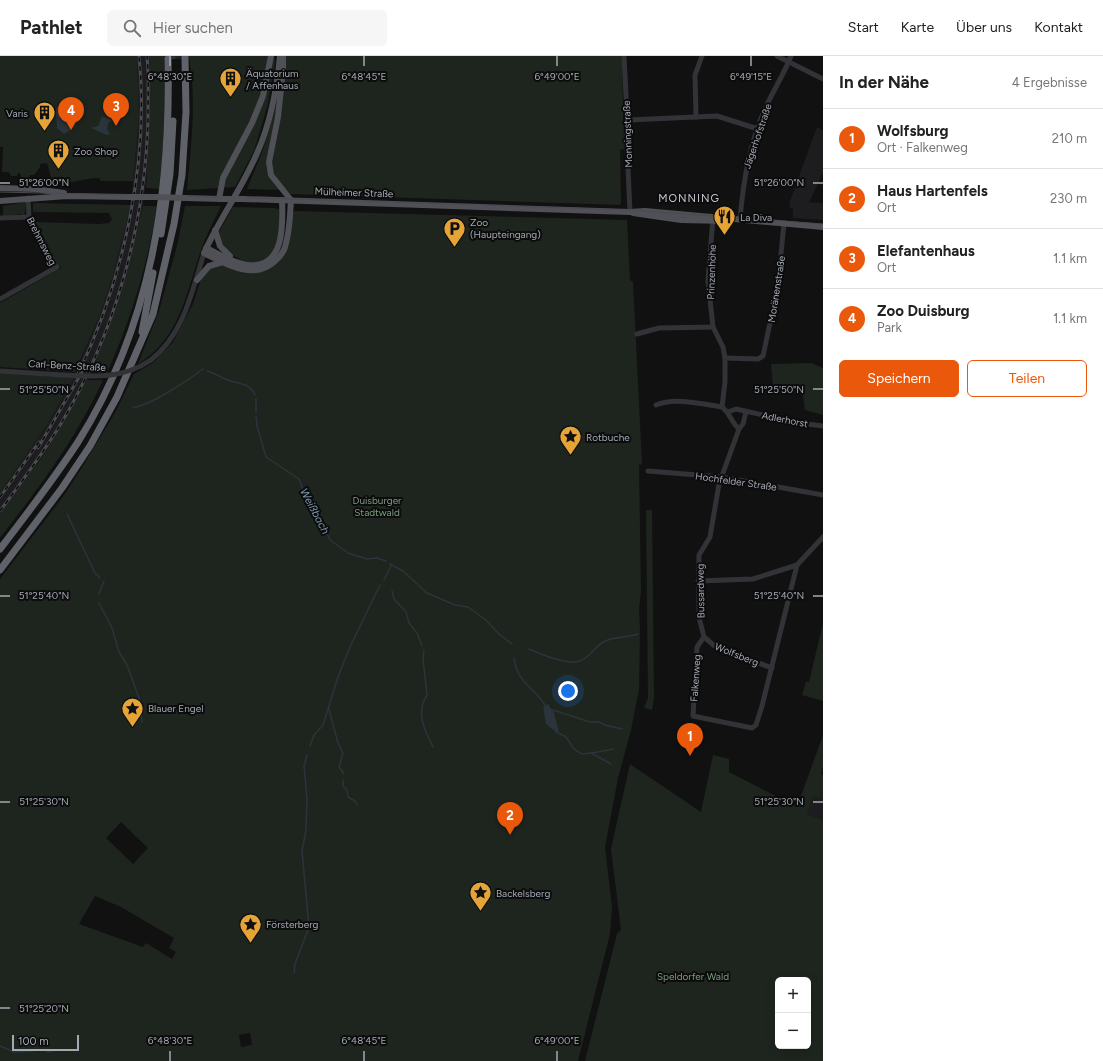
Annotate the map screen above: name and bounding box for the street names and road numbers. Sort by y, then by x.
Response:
street label: Monningstraße [620,100,635,168]
street label: Jägerhofstraße [740,101,775,170]
street label: Mülheimer Straße [314,185,394,200]
street label: Brehmsweg [24,215,59,268]
street label: Prinzenhöhe [704,244,719,300]
street label: Moränenstraße [765,254,788,323]
street label: Carl-Benz-Straße [28,357,107,374]
street label: Adlerhorst [761,409,809,430]
street label: Hochfelder Straße [694,469,778,494]
street label: Bussardweg [694,564,707,618]
street label: Wolfsberg [713,640,761,669]
street label: Falkenweg [687,654,704,702]

